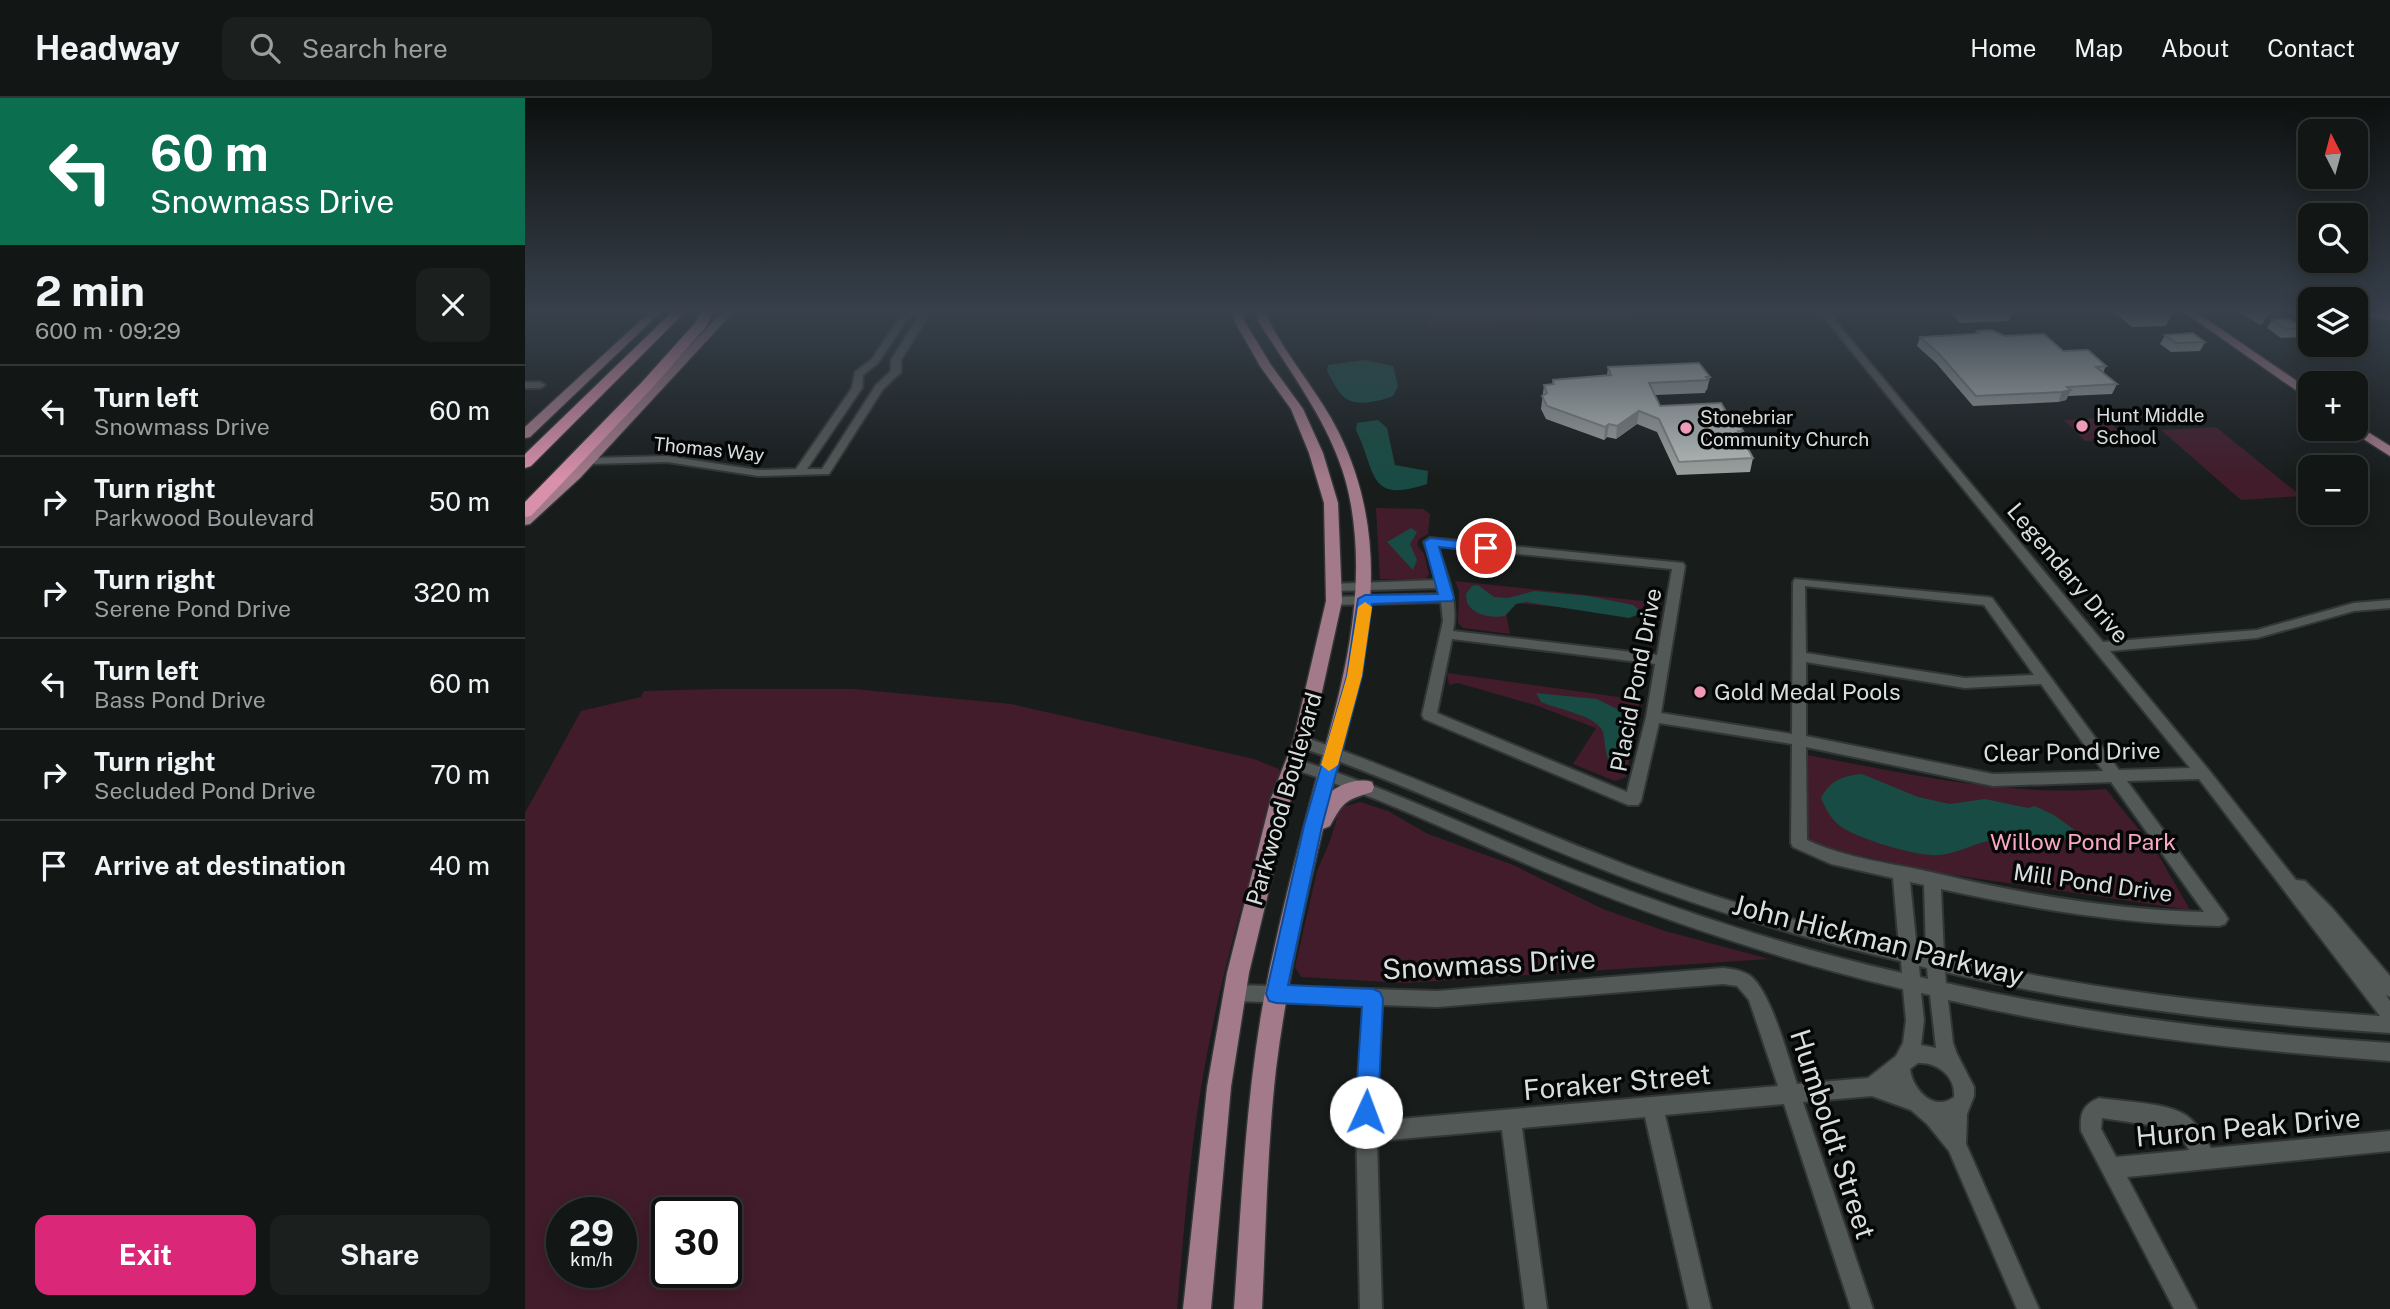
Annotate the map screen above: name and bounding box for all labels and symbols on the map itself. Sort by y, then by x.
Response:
north arrow [2298,119,2368,189]
place label: Hunt Middle School [2096,404,2205,448]
place label: Stonebriar Community Church [1700,406,1869,450]
marker: Hunt Middle School [2074,418,2090,434]
marker: Stonebriar Community Church [1678,420,1694,436]
street label: Thomas Way [653,432,765,466]
street label: Legendary Drive [2002,497,2135,648]
pin [1456,518,1516,578]
street label: Placid Pond Drive [1604,586,1667,774]
place label: Gold Medal Pools [1714,678,1901,705]
marker: Gold Medal Pools [1692,684,1708,700]
street label: Parkwood Boulevard [1240,689,1327,908]
street label: Clear Pond Drive [1983,736,2161,767]
park label: Willow Pond Park [1990,828,2176,855]
street label: Mill Pond Drive [2012,858,2174,907]
street label: John Hickman Parkway [1729,887,2027,992]
street label: Snowmass Drive [1381,941,1597,986]
street label: Humboldt Street [1784,1025,1883,1243]
street label: Foraker Street [1522,1057,1712,1106]
position arrow [1329,1075,1403,1149]
street label: Huron Peak Drive [2134,1100,2362,1153]
speed limit sign: 30 [651,1197,742,1288]

